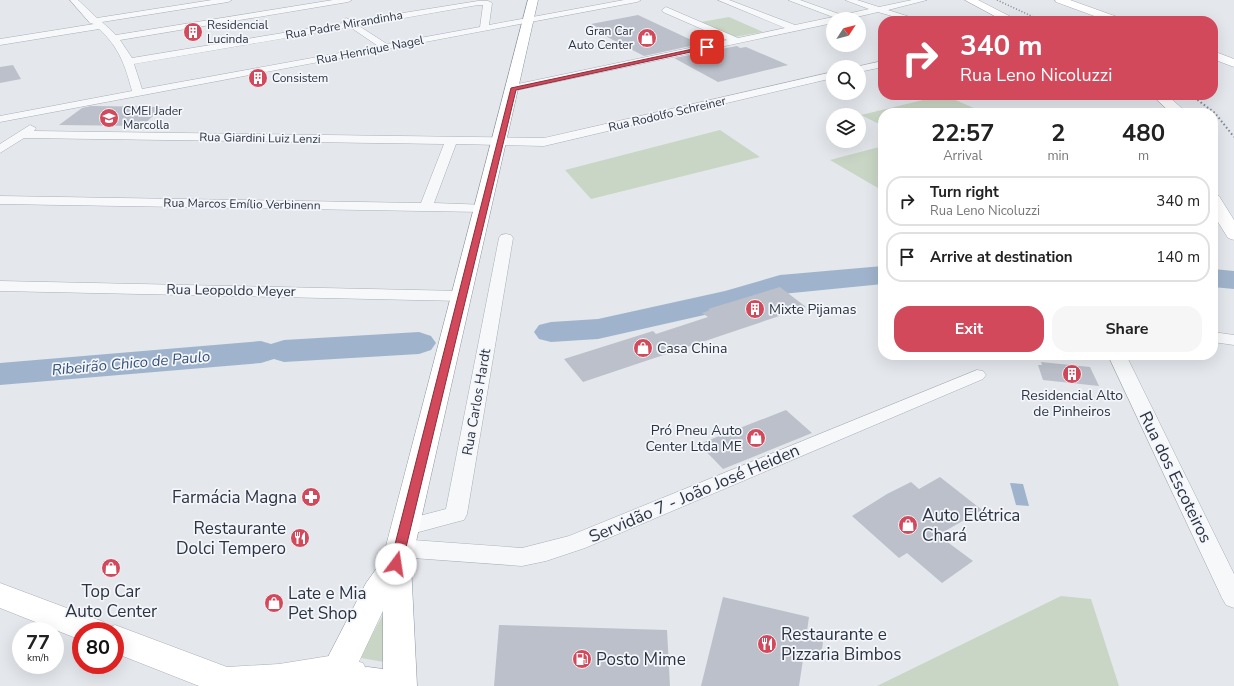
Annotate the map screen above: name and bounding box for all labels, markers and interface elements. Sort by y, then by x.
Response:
street label: Rua Padre Mirandinha [284,7,404,43]
north arrow [826,12,866,52]
map controls [826,12,866,148]
place label: Residencial Lucinda [207,17,269,47]
building icon: Residencial Lucinda [182,21,204,43]
place label: Gran Car Auto Center [568,23,634,53]
shop icon: Gran Car Auto Center [636,27,658,49]
text: 340 m [960,27,1043,65]
pin [690,30,724,64]
street label: Rua Henrique Nagel [315,32,425,68]
icon: right [894,32,946,84]
icon: arrive [696,36,718,58]
button: search [826,60,866,100]
text: Rua Leno Nicoluzzi [960,63,1112,87]
building icon: Consistem [247,67,269,89]
place label: Consistem [272,70,328,86]
street label: Rua Rodolfo Schreiner [607,93,728,135]
place label: CMEI Jader Marcolla [123,103,183,133]
school or university icon: CMEI Jader Marcolla [98,107,120,129]
button: layers [826,108,866,148]
text: 22:57 [931,117,994,149]
text: 2 [1051,117,1065,149]
text: 480 [1122,117,1165,149]
street label: Rua Giardini Luiz Lenzi [199,129,321,147]
text: Arrival [943,147,982,165]
text: min [1047,147,1069,165]
text: m [1138,147,1149,165]
text: Turn right [930,182,999,202]
icon: right [896,190,918,212]
text: 340 m [1156,191,1200,211]
street label: Rua Marcos Emílio Verbinenn [163,195,321,213]
text: Rua Leno Nicoluzzi [930,202,1040,220]
icon: arrive [896,246,918,268]
text: Arrive at destination [930,247,1073,267]
text: 140 m [1156,247,1200,267]
street label: Rua Leopoldo Meyer [166,280,296,301]
building icon: Mixte Pijamas [744,298,766,320]
place label: Mixte Pijamas [769,300,857,319]
button: Exit [894,306,1044,352]
button: Share [1052,306,1202,352]
shop icon: Casa China [632,337,654,359]
place label: Casa China [657,339,727,358]
water label: Ribeirão Chico de Paulo [51,346,211,380]
street label: Rua Carlos Hardt [458,347,495,457]
building icon: Residencial Alto de Pinheiros [1061,363,1083,385]
place label: Residencial Alto de Pinheiros [1021,386,1123,421]
street label: Rua dos Escoteiros [1134,408,1217,547]
place label: Pró Pneu Auto Center Ltda ME [645,421,742,456]
shop icon: Pró Pneu Auto Center Ltda ME [745,427,767,449]
street label: Servidão 7 - João José Heiden [585,439,803,548]
place label: Farmácia Magna [172,486,297,509]
pharmacy icon: Farmácia Magna [300,486,322,508]
place label: Auto Elétrica Chará [922,504,1020,547]
shop icon: Auto Elétrica Chará [897,514,919,536]
place label: Restaurante Dolci Tempero [176,517,286,560]
restaurant icon: Restaurante Dolci Tempero [289,527,311,549]
position arrow [375,543,417,585]
shop icon: Top Car Auto Center [100,557,122,579]
place label: Top Car Auto Center [65,580,157,623]
place label: Late e Mia Pet Shop [288,582,366,625]
shop icon: Late e Mia Pet Shop [263,592,285,614]
speed limit sign: 80 [72,622,124,674]
place label: Restaurante e Pizzaria Bimbos [781,623,901,666]
text: 77 [26,629,50,656]
restaurant icon: Restaurante e Pizzaria Bimbos [756,633,778,655]
fuel station icon: Posto Mime [571,648,593,670]
place label: Posto Mime [596,648,686,671]
text: km/h [27,651,49,665]

